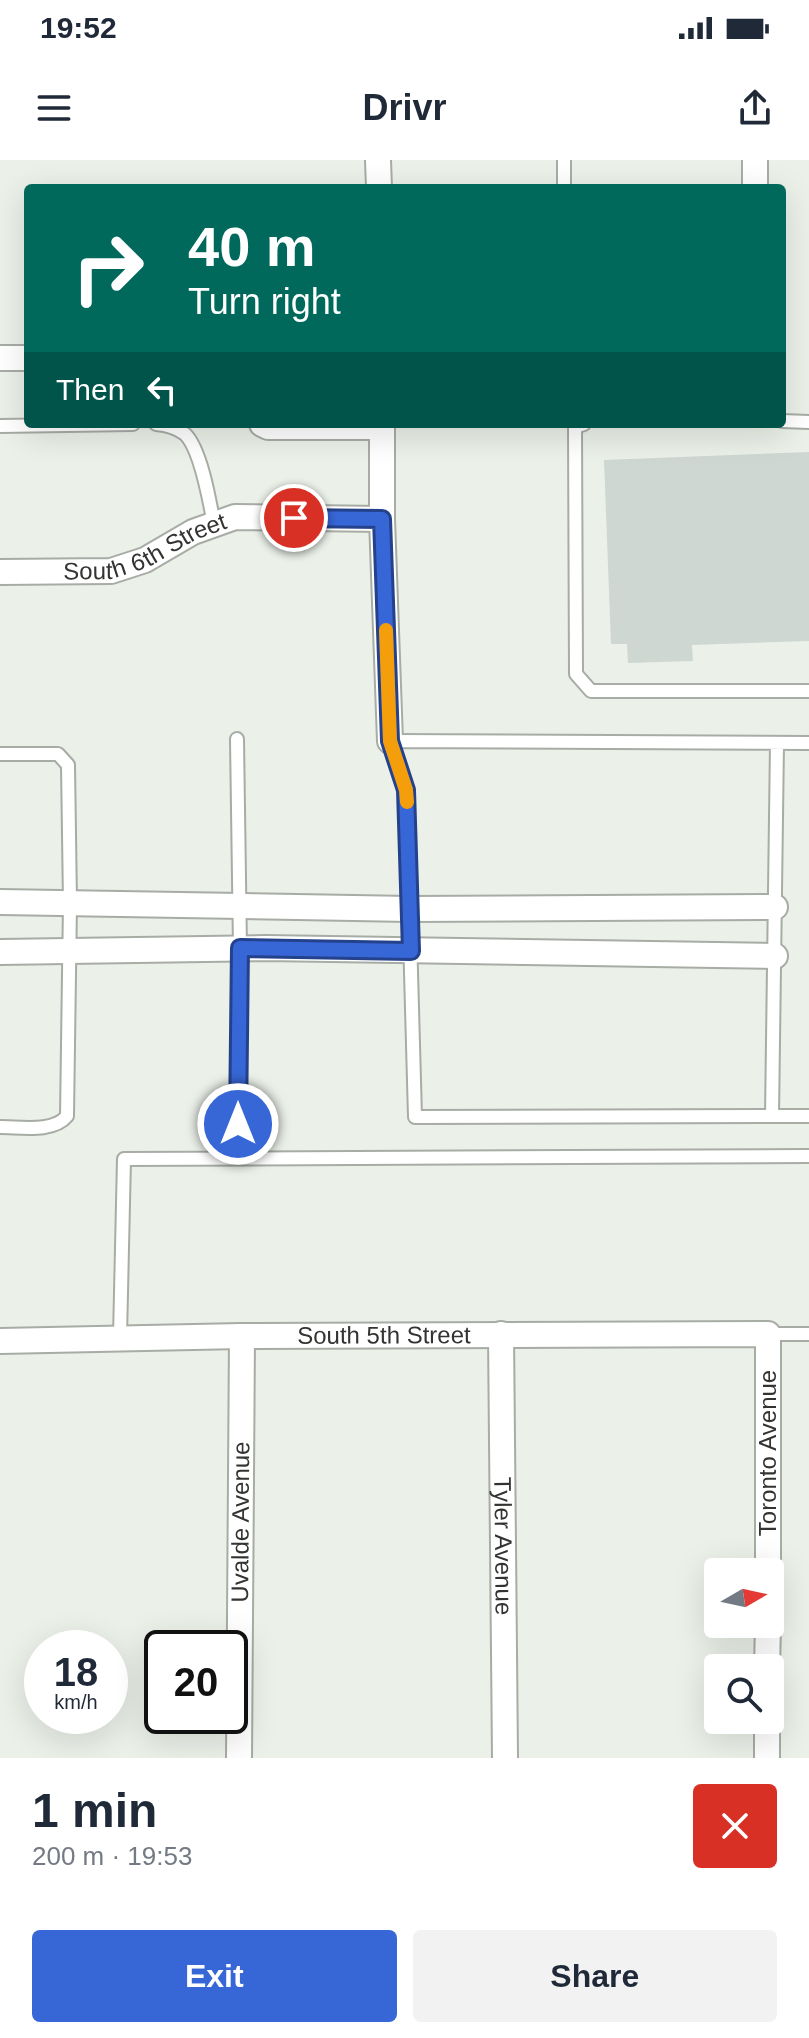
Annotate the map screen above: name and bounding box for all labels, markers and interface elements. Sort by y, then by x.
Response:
text: 19:52 [40,11,117,44]
icon: menu [32,86,76,130]
icon: share [733,86,777,130]
text: Drivr [362,87,447,128]
text: 40 m [188,215,316,278]
icon: right [56,216,160,320]
text: Turn right [188,281,341,322]
icon: left [140,368,184,412]
text: Then [56,373,124,406]
pin [260,484,328,552]
icon: arrive [272,496,316,540]
street label: South 6th Street [63,507,230,584]
position arrow [196,1082,280,1166]
street label: South 5th Street [297,1321,471,1349]
street label: Toronto Avenue [754,1370,781,1536]
street label: Uvalde Avenue [226,1441,254,1603]
street label: Tyler Avenue [489,1477,518,1615]
north arrow [704,1558,784,1638]
map controls [704,1558,784,1734]
speed limit sign: 20 [144,1630,248,1734]
text: 18 [54,1650,98,1694]
button: search [704,1654,784,1734]
text: km/h [54,1691,98,1713]
text: 1 min [32,1784,157,1837]
button: close [693,1784,777,1868]
text: 200 m · 19:53 [32,1841,192,1871]
button: Exit [32,1930,397,2022]
button: Share [413,1930,777,2022]

